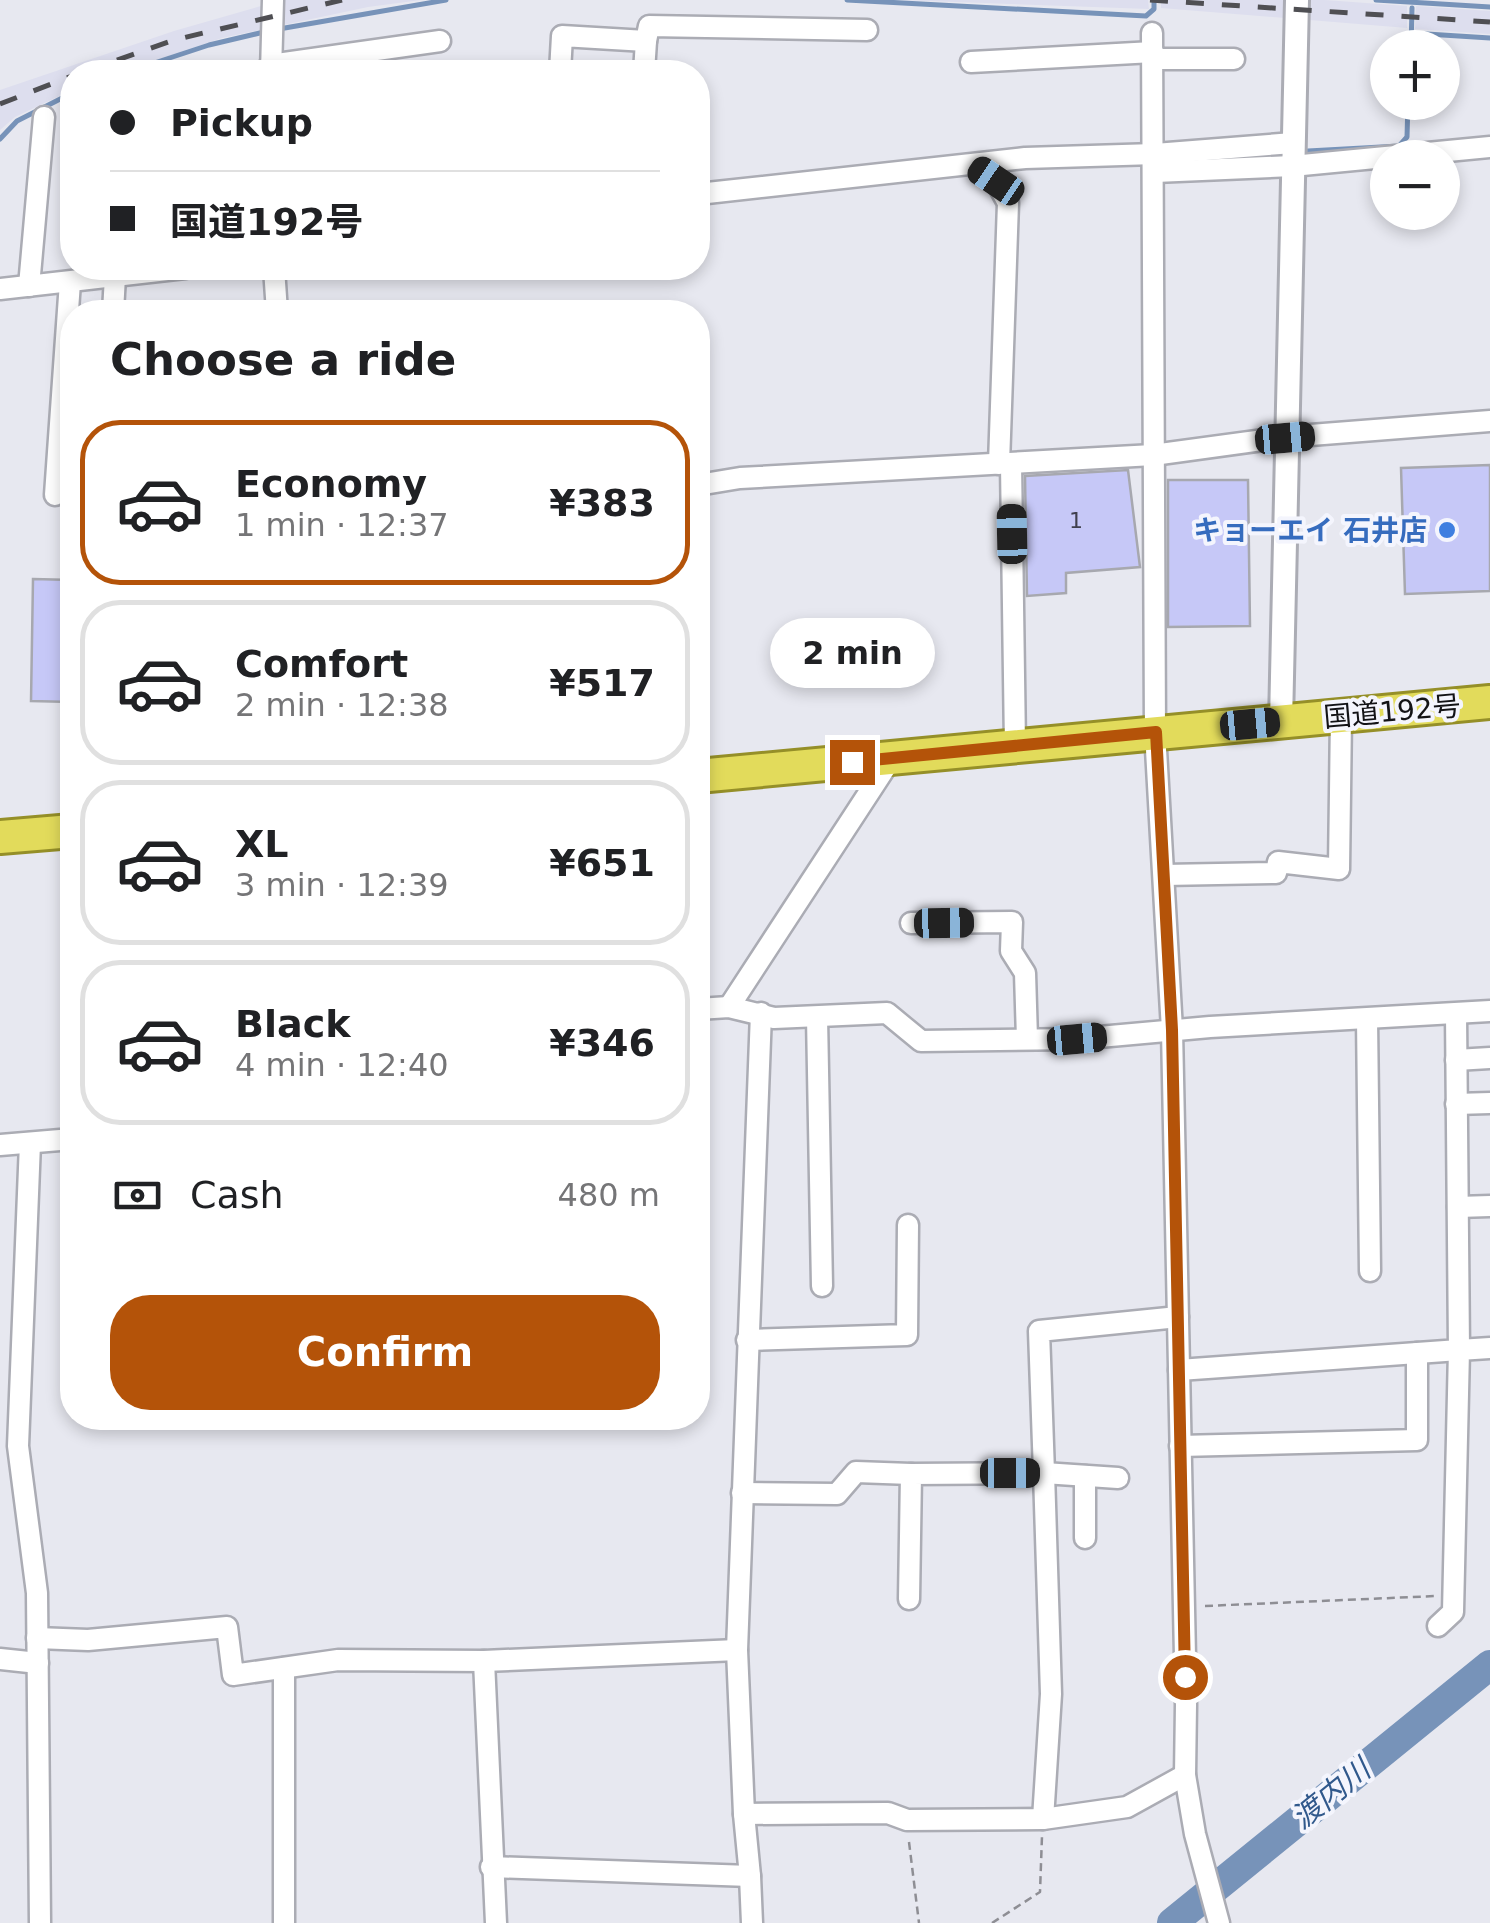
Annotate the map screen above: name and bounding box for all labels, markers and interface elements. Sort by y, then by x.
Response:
map controls [1370,30,1460,230]
button: + [1370,30,1460,120]
text: Pickup [170,101,313,145]
button: − [1370,140,1460,230]
car [963,152,1029,210]
text: 国道192号 [170,200,363,244]
text: Choose a ride [110,333,456,386]
car [1254,420,1316,456]
icon: car [115,458,205,548]
text: Economy [235,462,427,506]
text: ¥383 [549,481,655,525]
car [996,504,1028,564]
text: 1 min · 12:37 [235,506,449,544]
house number: 1 [1069,508,1083,533]
place label: キョーエイ 石井店 [1193,514,1427,547]
marker: キョーエイ 石井店 [1436,519,1458,541]
callout: 2 min [770,617,934,687]
text: 2 min [802,634,903,672]
icon: car [115,638,205,728]
text: Comfort [235,642,408,686]
text: ¥517 [549,661,655,705]
text: 2 min · 12:38 [235,686,449,724]
street label: 国道192号 [1322,689,1462,734]
car [1219,706,1281,742]
route end [830,740,875,785]
icon: car [115,818,205,908]
text: XL [235,822,289,866]
text: ¥651 [549,841,655,885]
text: 3 min · 12:39 [235,866,449,904]
car [914,907,974,939]
icon: car [115,998,205,1088]
text: Black [235,1002,350,1046]
text: ¥346 [549,1021,655,1065]
car [1046,1021,1108,1057]
text: 4 min · 12:40 [235,1046,449,1084]
icon: cash [110,1168,165,1223]
text: Cash [190,1173,284,1217]
text: 480 m [558,1176,660,1214]
button: Confirm [110,1295,660,1410]
car [980,1458,1040,1488]
route start [1163,1655,1208,1700]
water label: 渡内川 [1285,1750,1379,1836]

